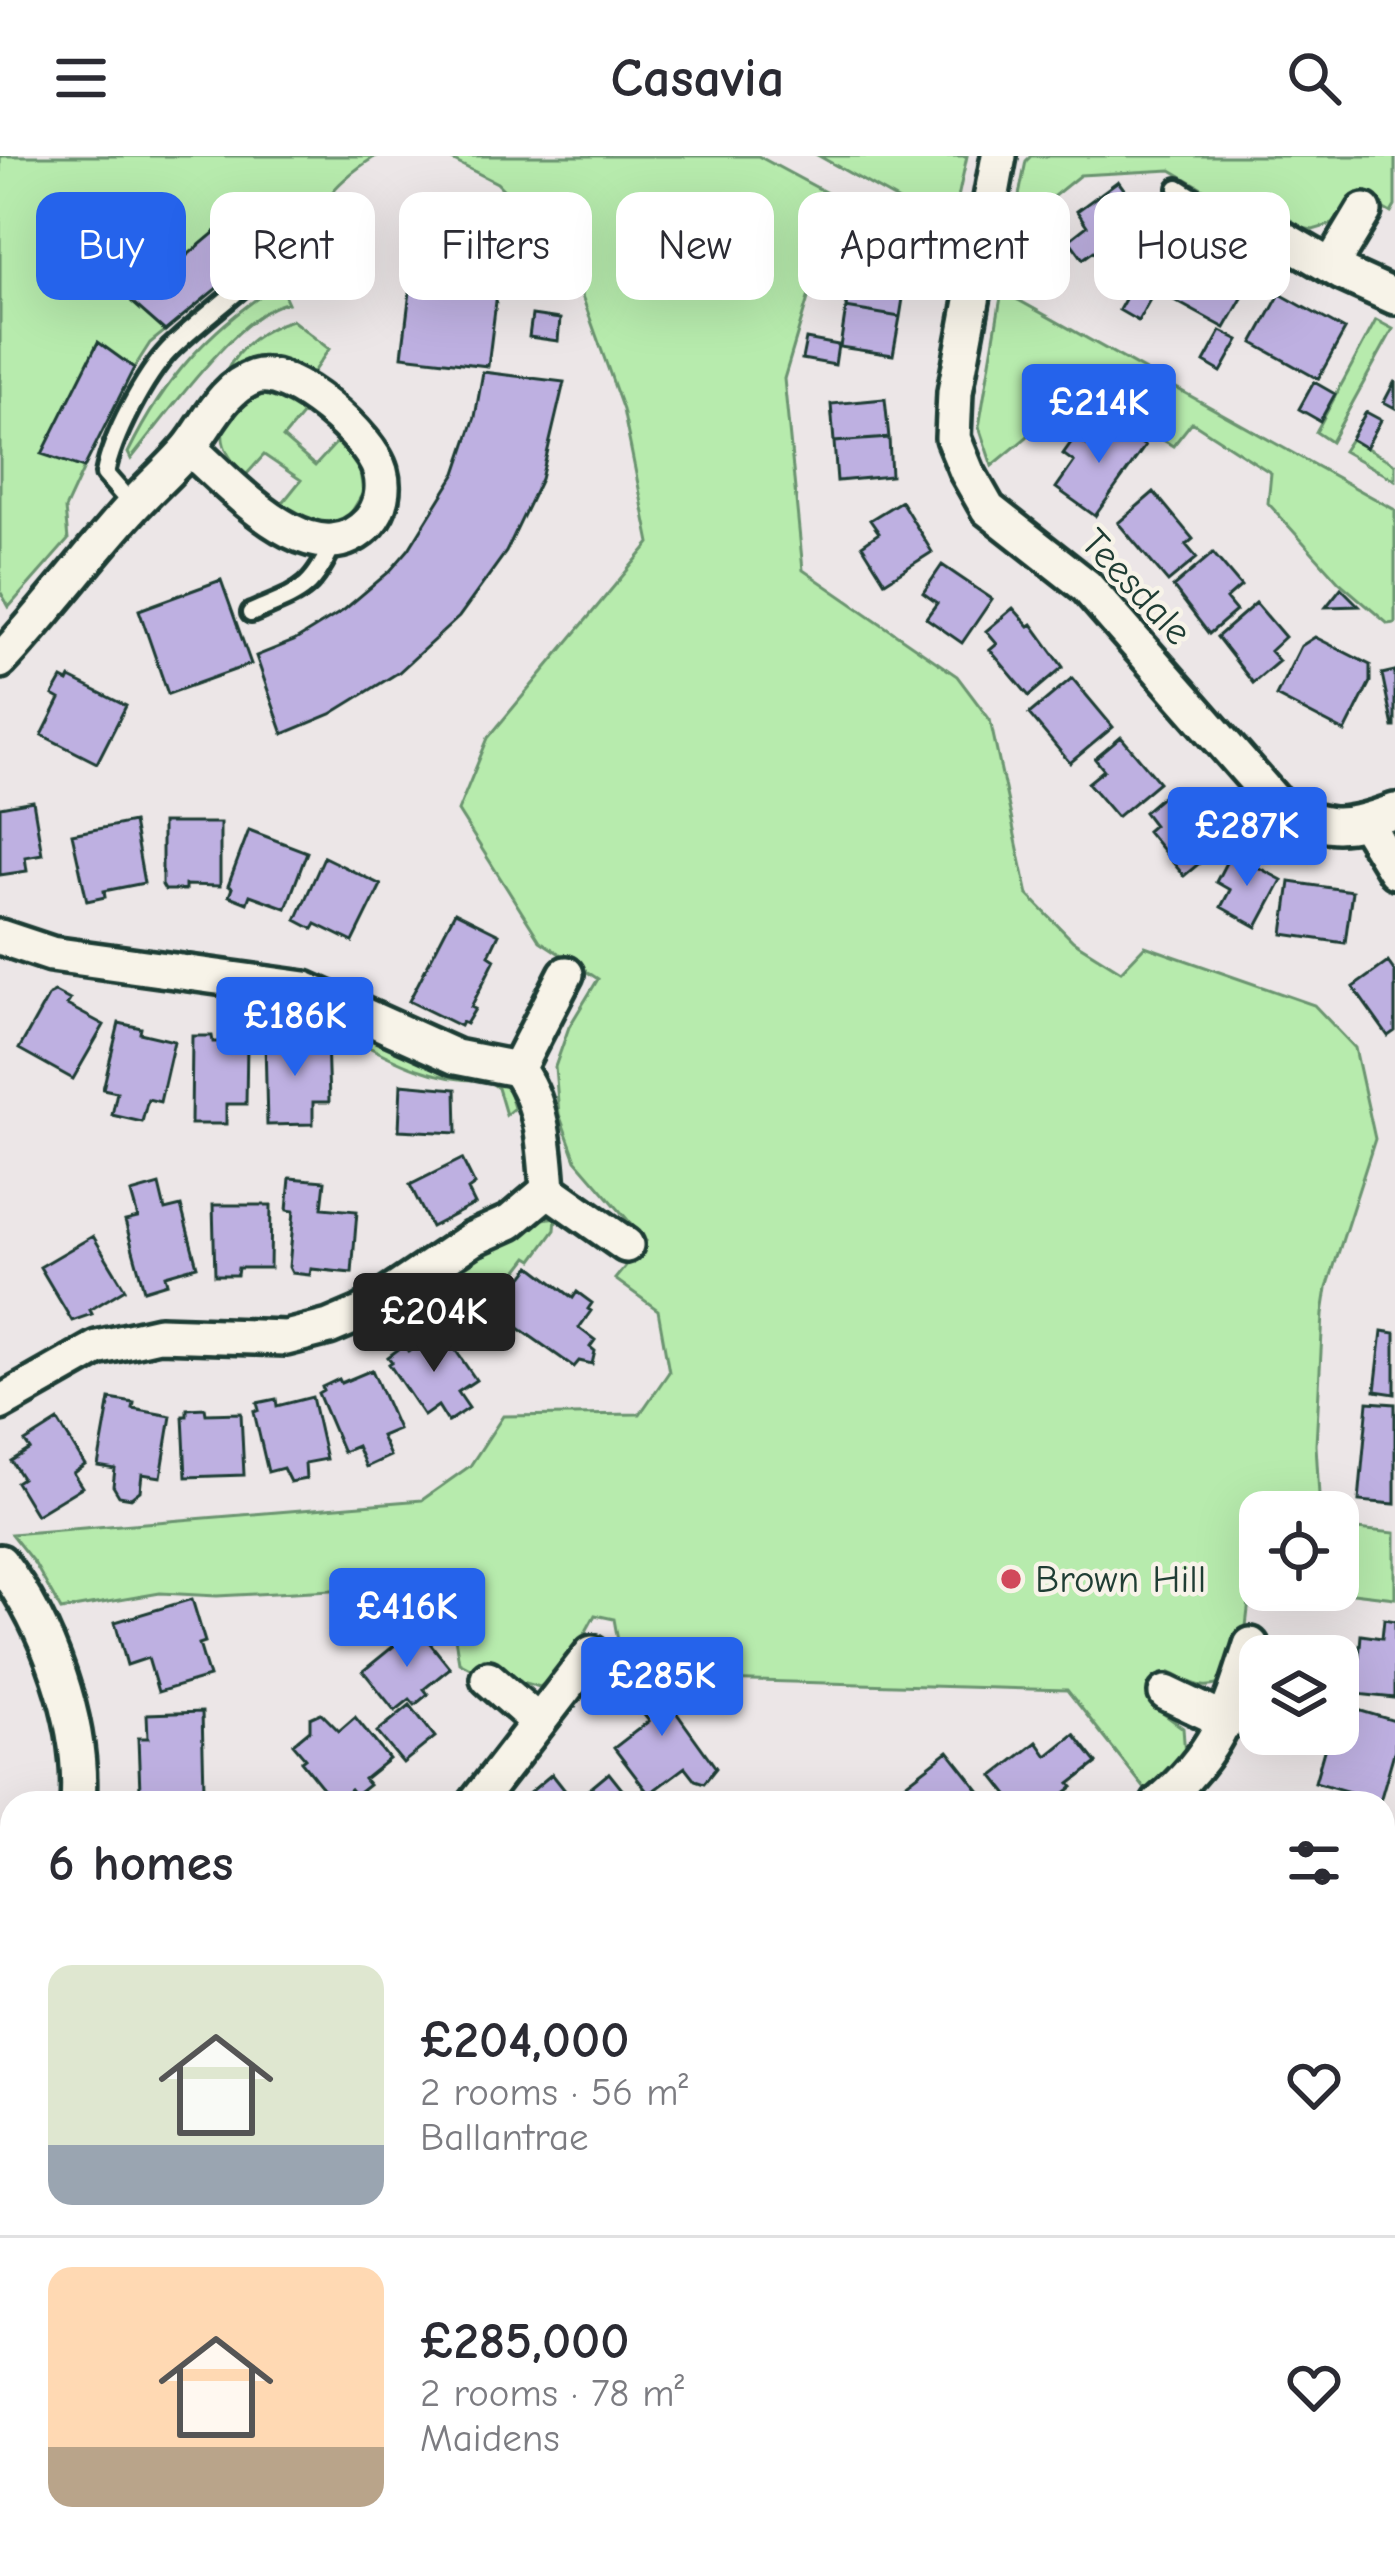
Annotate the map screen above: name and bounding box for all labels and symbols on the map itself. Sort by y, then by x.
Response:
pin: £214K [1015,364,1183,466]
street label: Teesdale [1071,520,1201,654]
pin: £287K [1163,787,1331,889]
pin: £186K [211,977,379,1079]
pin: £204K [350,1273,518,1375]
place label: Brown Hill [1035,1557,1206,1602]
marker: Brown Hill [998,1566,1024,1592]
pin: £416K [323,1568,491,1670]
pin: £285K [578,1637,746,1739]

